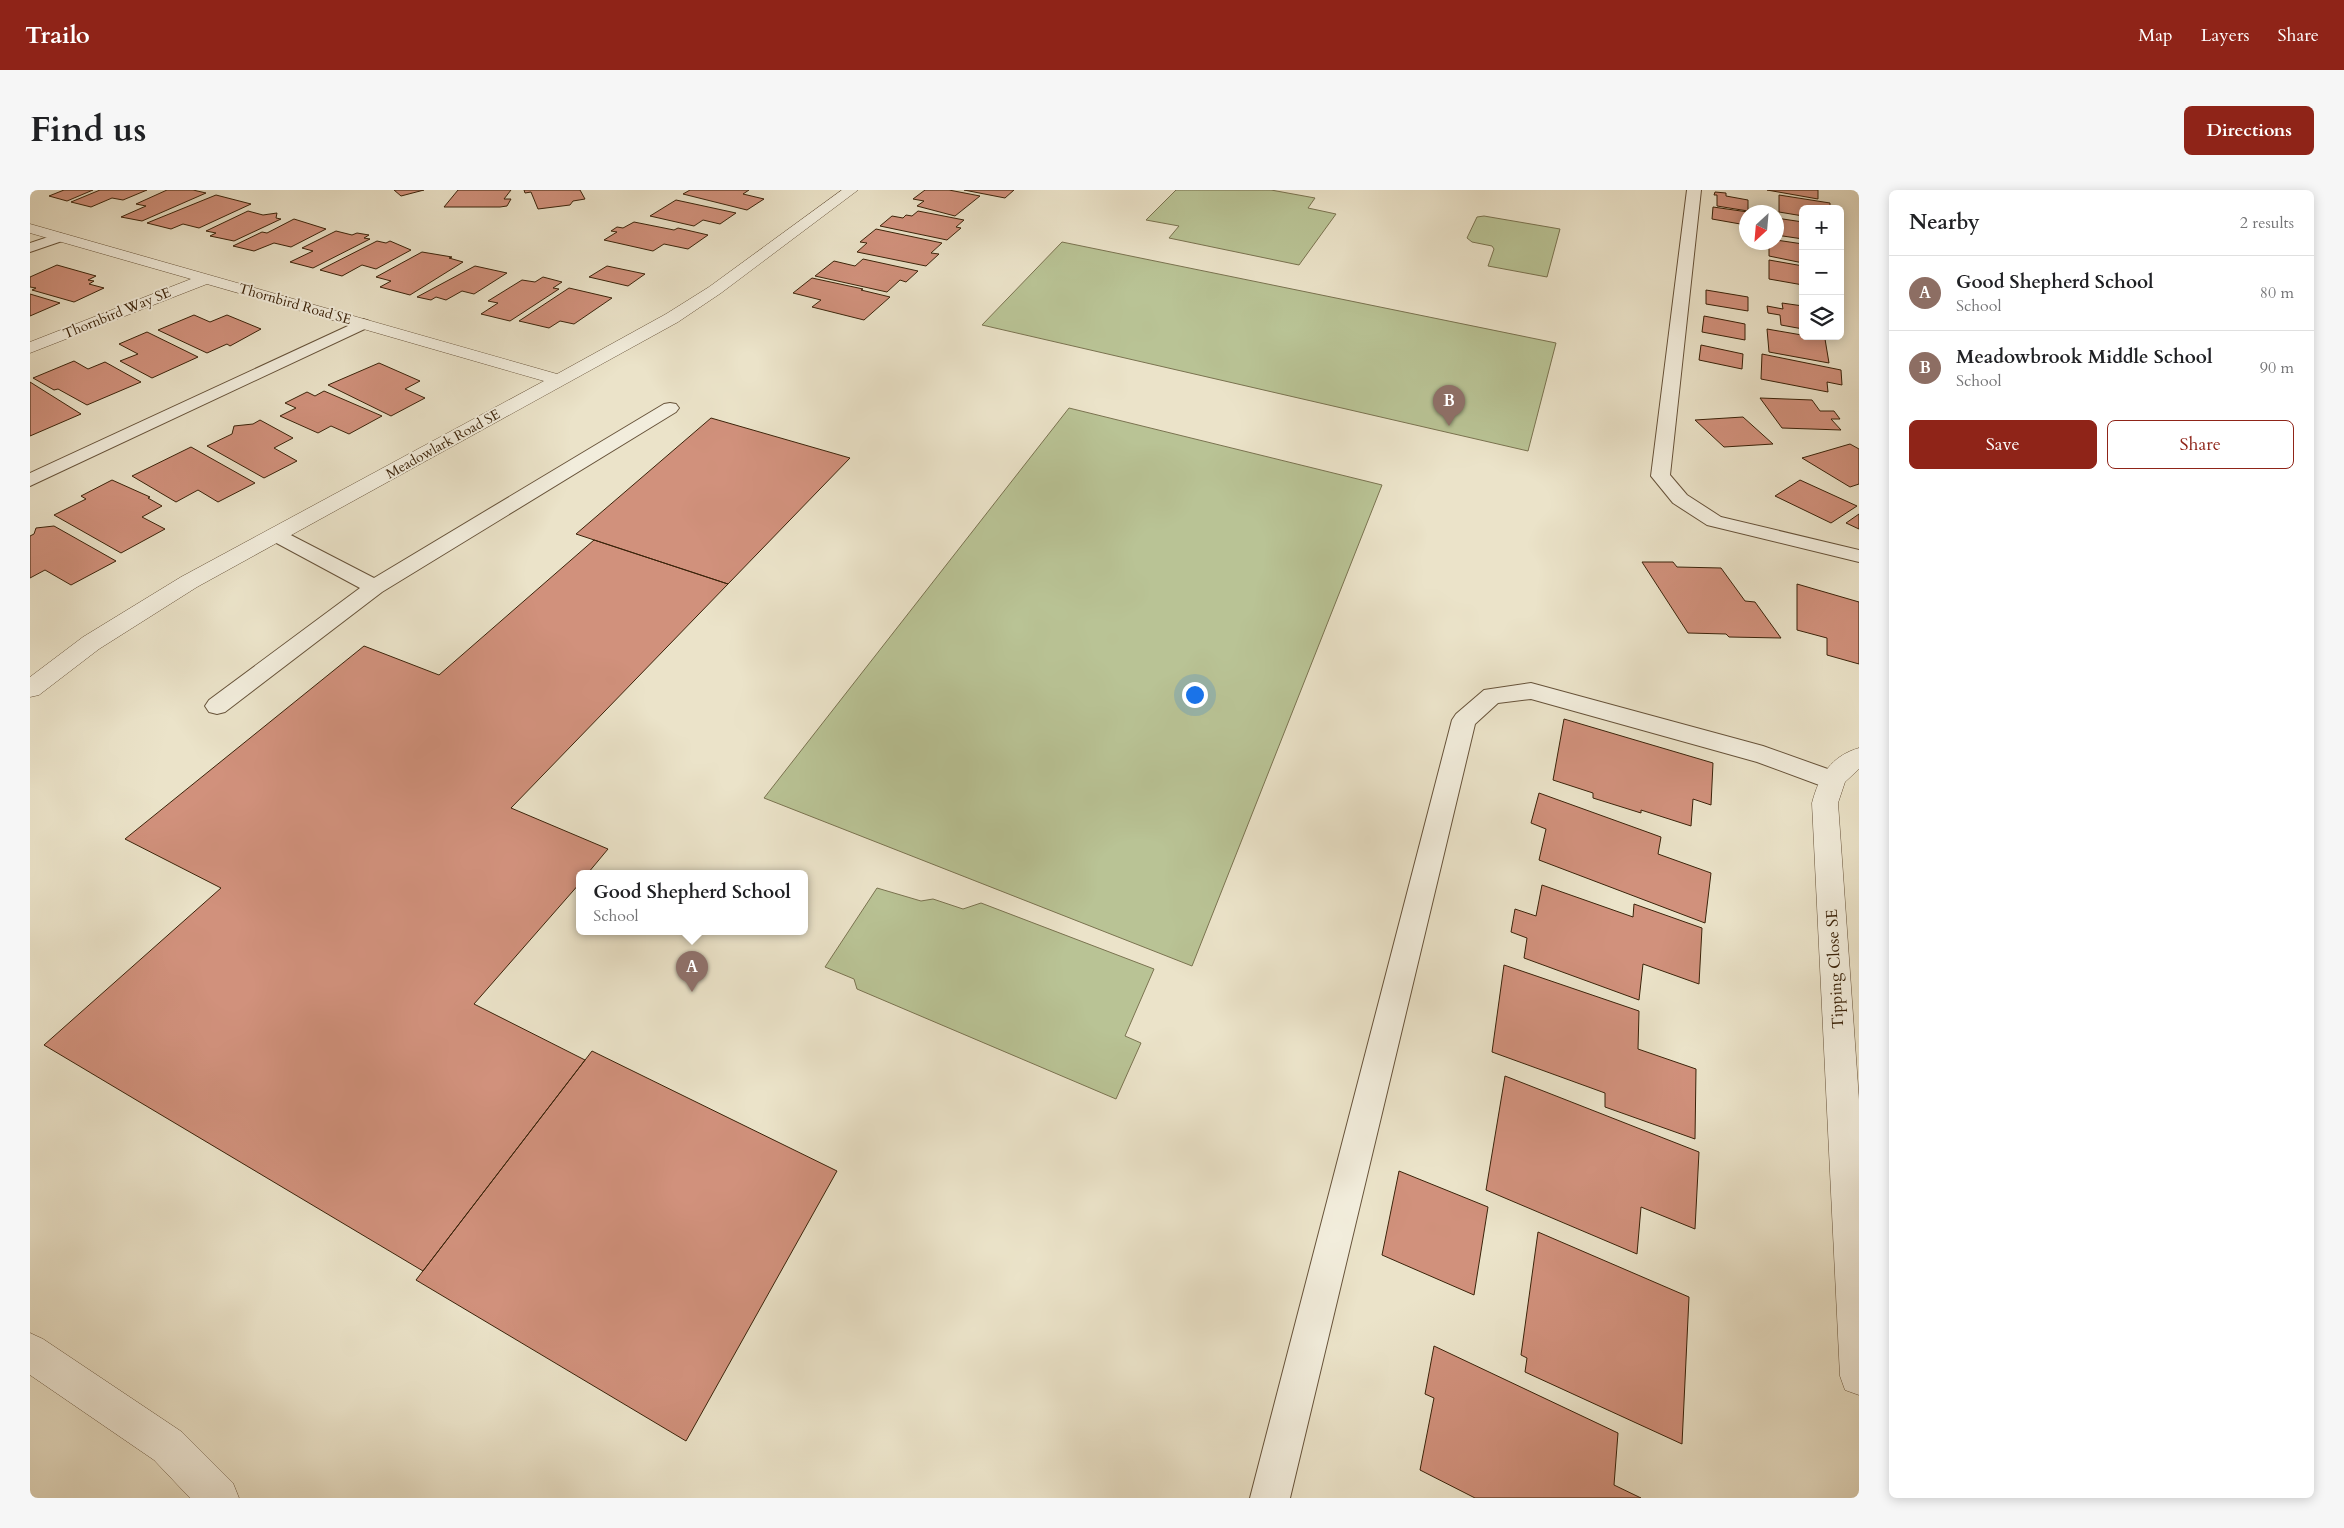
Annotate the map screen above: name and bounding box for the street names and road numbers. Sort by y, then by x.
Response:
street label: Thornbird Road SE [236,279,354,329]
street label: Thornbird Way SE [60,283,174,343]
street label: Meadowlark Road SE [382,404,504,483]
street label: Tipping Close SE [1821,908,1849,1029]

